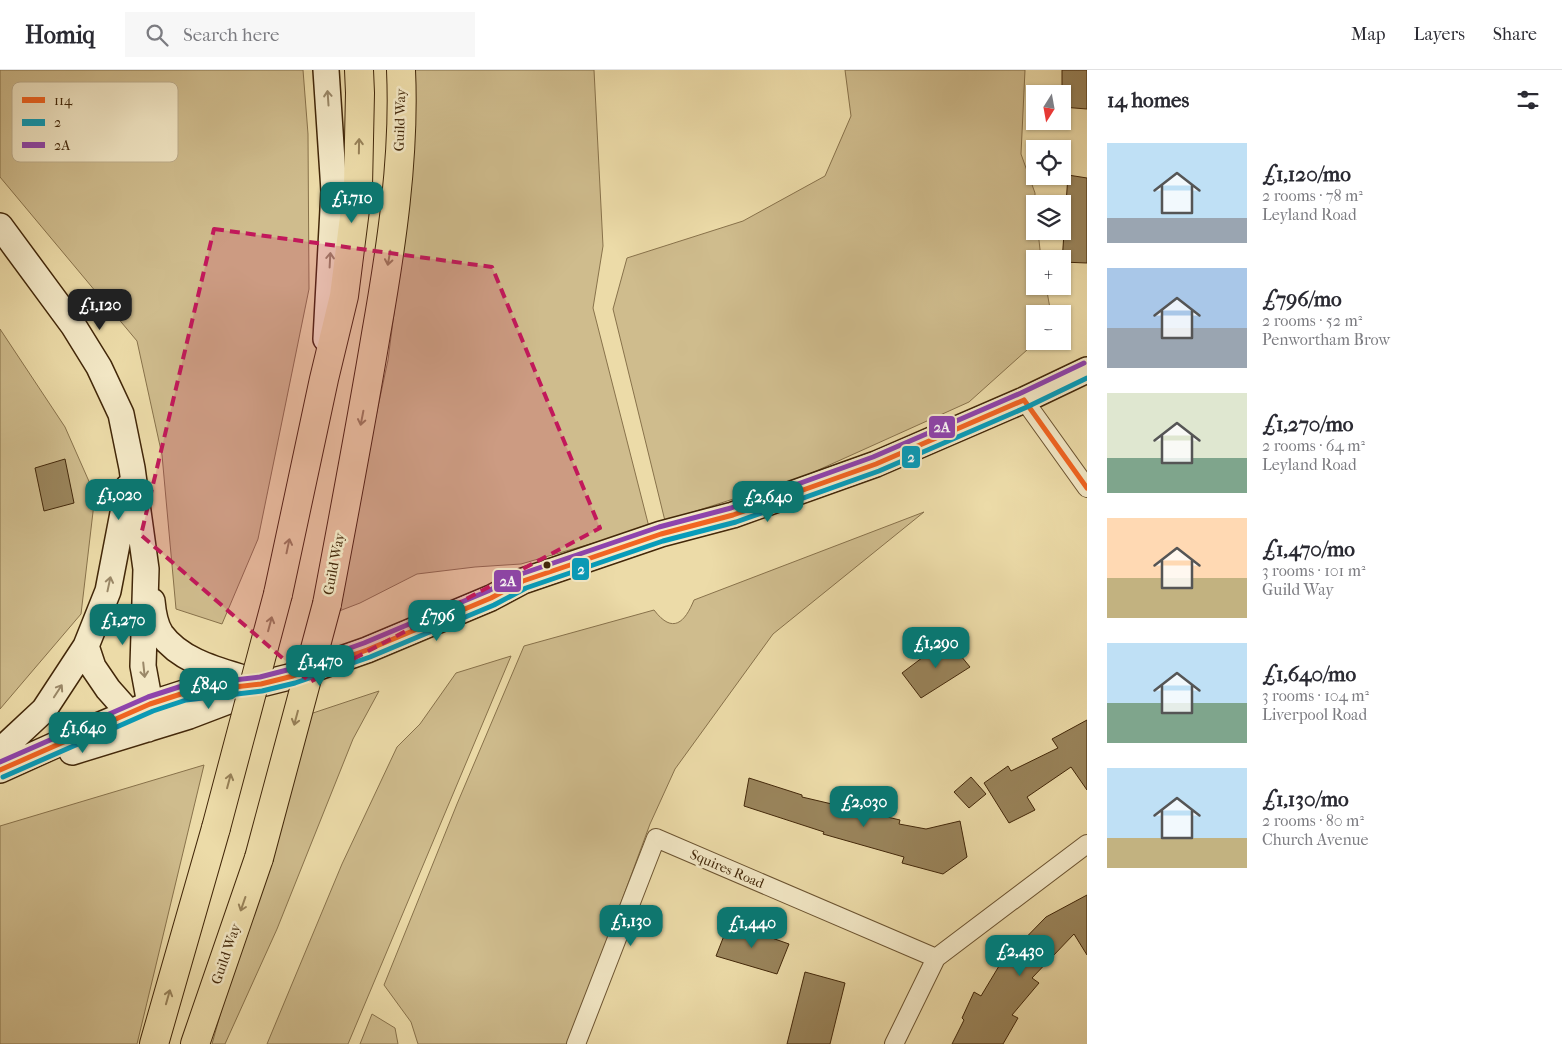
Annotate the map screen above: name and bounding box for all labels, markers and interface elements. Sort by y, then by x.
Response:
search box [125,12,475,57]
text: Homiq [25,21,95,49]
icon: search [143,21,171,49]
text: Search here [183,24,279,46]
text: Map [1351,24,1385,45]
text: Layers [1413,24,1465,45]
text: Share [1493,24,1537,45]
legend [12,82,178,162]
north arrow [1026,85,1071,130]
map controls [1026,85,1071,350]
icon: filters [1514,86,1542,114]
street label: Guild Way [390,88,410,152]
text: 14 homes [1107,88,1189,112]
one-way arrow [323,90,332,106]
text: 114 [54,92,73,109]
text: 2 [54,114,61,131]
text: 2A [54,137,71,154]
one-way arrow [354,138,364,154]
button: locate [1026,140,1071,185]
text: £1,120/mo [1262,162,1351,186]
icon: home [1147,163,1207,223]
pin: £1,710 [311,182,393,224]
text: 2 rooms · 78 m² [1262,186,1363,205]
text: £1,710 [332,188,372,207]
button: layers [1026,195,1071,240]
text: Leyland Road [1262,205,1357,224]
one-way arrow [384,250,394,266]
button: + [1026,250,1071,295]
one-way arrow [326,252,335,268]
text: £796/mo [1262,287,1342,311]
pin: £1,120 [59,288,141,331]
icon: home [1147,288,1207,348]
text: £1,120 [79,295,121,314]
button: − [1026,305,1071,350]
text: 2 rooms · 52 m² [1262,311,1362,330]
text: Penwortham Brow [1262,330,1390,349]
one-way arrow [356,410,366,426]
text: £1,270/mo [1262,412,1353,436]
icon: home [1147,413,1207,473]
line badge: 2A [928,415,956,439]
text: 2A [934,419,951,436]
text: 2 rooms · 64 m² [1262,436,1365,455]
line badge: 2 [901,445,921,469]
text: 2 [907,449,915,466]
text: Leyland Road [1262,455,1357,474]
pin: £1,020 [78,478,160,521]
pin: £2,640 [727,480,809,523]
text: £1,020 [96,485,142,504]
text: £2,640 [744,487,793,506]
street label: Guild Way [320,531,348,596]
text: £1,470/mo [1262,537,1355,561]
icon: home [1147,538,1207,598]
one-way arrow [284,539,294,555]
line badge: 2 [571,557,590,581]
unlabelled marker [542,560,552,570]
text: 2 [577,561,585,578]
text: 3 rooms · 101 m² [1262,561,1365,580]
line badge: 2A [493,569,522,593]
text: 2A [500,573,517,590]
one-way arrow [105,576,115,592]
text: Guild Way [1262,580,1334,599]
pin: £796 [407,600,467,642]
pin: £1,270 [82,604,164,646]
text: £796 [419,606,455,625]
text: £1,270 [101,610,145,629]
one-way arrow [266,616,276,632]
pin: £1,290 [895,626,977,669]
text: £1,290 [913,633,959,652]
pin: £1,470 [279,644,361,687]
text: £1,470 [297,651,343,670]
one-way arrow [139,661,149,677]
text: £1,640/mo [1262,662,1356,686]
icon: home [1147,663,1207,723]
pin: £840 [179,668,239,710]
text: £840 [191,674,227,693]
one-way arrow [53,684,63,698]
text: 3 rooms · 104 m² [1262,686,1369,705]
text: Liverpool Road [1262,705,1367,724]
one-way arrow [291,710,301,726]
pin: £1,640 [42,712,124,754]
text: £1,640 [60,718,106,737]
one-way arrow [225,773,234,789]
pin: £2,030 [823,786,905,828]
text: £1,130/mo [1262,787,1349,811]
icon: home [1147,788,1207,848]
text: £2,030 [841,792,887,811]
text: 2 rooms · 80 m² [1262,811,1364,830]
text: Church Avenue [1262,830,1368,849]
street label: Squires Road [687,846,767,892]
one-way arrow [238,896,247,912]
pin: £1,130 [590,904,672,947]
pin: £1,440 [711,906,793,949]
text: £1,130 [611,911,651,930]
text: £1,440 [728,913,776,932]
street label: Guild Way [208,921,244,986]
pin: £2,430 [979,934,1061,977]
text: £2,430 [996,941,1044,960]
one-way arrow [163,990,173,1006]

